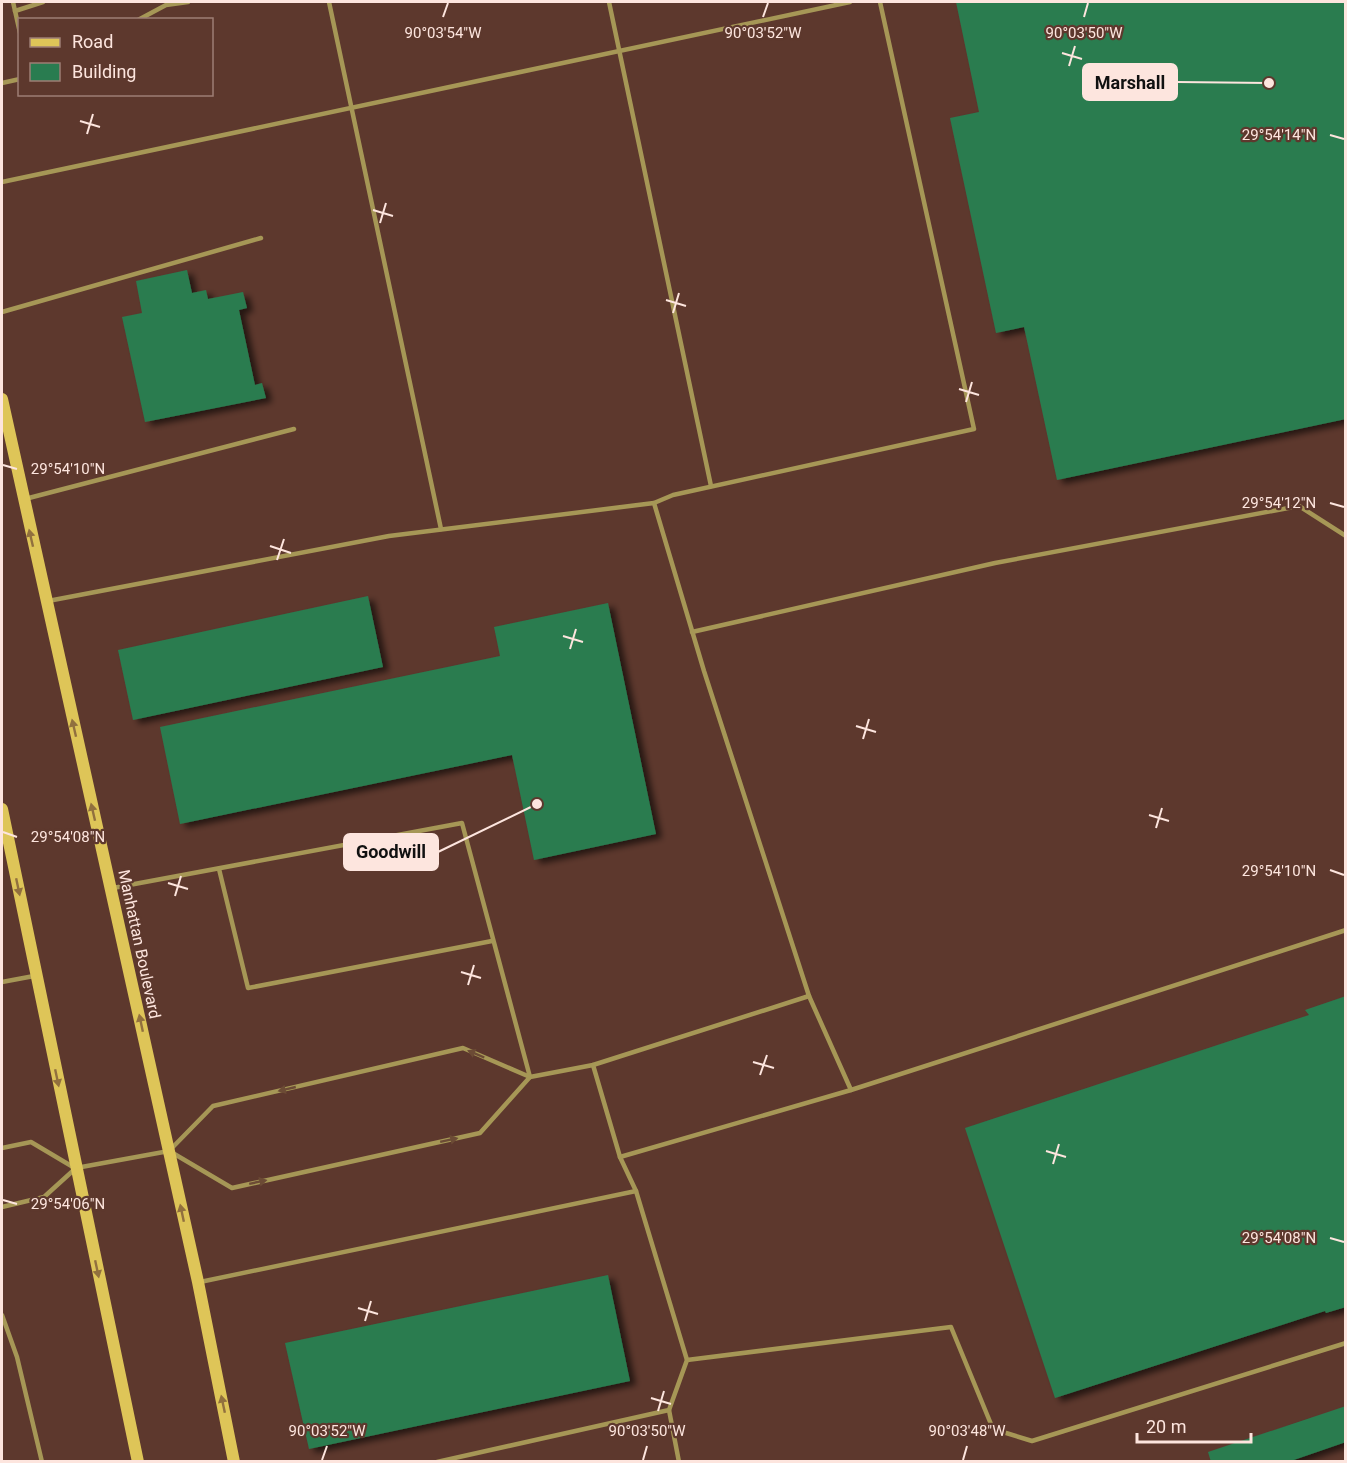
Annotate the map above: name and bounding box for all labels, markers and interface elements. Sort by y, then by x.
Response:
legend [18,18,213,96]
text: 90°03'54"W [405,24,481,42]
text: 90°03'52"W [725,24,801,42]
text: 90°03'50"W [1046,24,1122,42]
text: Road [72,31,113,52]
text: Building [72,61,136,82]
callout: Marshall [1083,64,1177,100]
text: Marshall [1095,72,1165,93]
text: 29°54'14"N [1242,126,1316,144]
text: 29°54'10"N [31,460,105,478]
text: 29°54'12"N [1242,494,1316,512]
one-way arrow [26,529,36,547]
one-way arrow [69,719,79,738]
one-way arrow [88,803,98,821]
text: 29°54'08"N [31,828,105,846]
callout: Goodwill [344,834,438,870]
text: Goodwill [356,841,426,862]
text: 29°54'10"N [1242,862,1316,880]
street label: Manhattan Boulevard [114,868,165,1020]
one-way arrow [14,878,23,897]
one-way arrow [135,1014,145,1032]
one-way arrow [467,1049,485,1058]
one-way arrow [53,1069,62,1088]
one-way arrow [278,1085,296,1095]
one-way arrow [440,1135,459,1144]
one-way arrow [249,1177,268,1187]
text: 29°54'06"N [31,1195,105,1213]
one-way arrow [177,1204,187,1223]
text: 29°54'08"N [1242,1229,1316,1247]
one-way arrow [93,1260,102,1279]
one-way arrow [218,1394,227,1413]
scale bar [1137,1406,1251,1444]
text: 20 m [1146,1416,1186,1437]
text: 90°03'52"W [289,1422,365,1440]
text: 90°03'50"W [609,1422,685,1440]
text: 90°03'48"W [929,1422,1005,1440]

